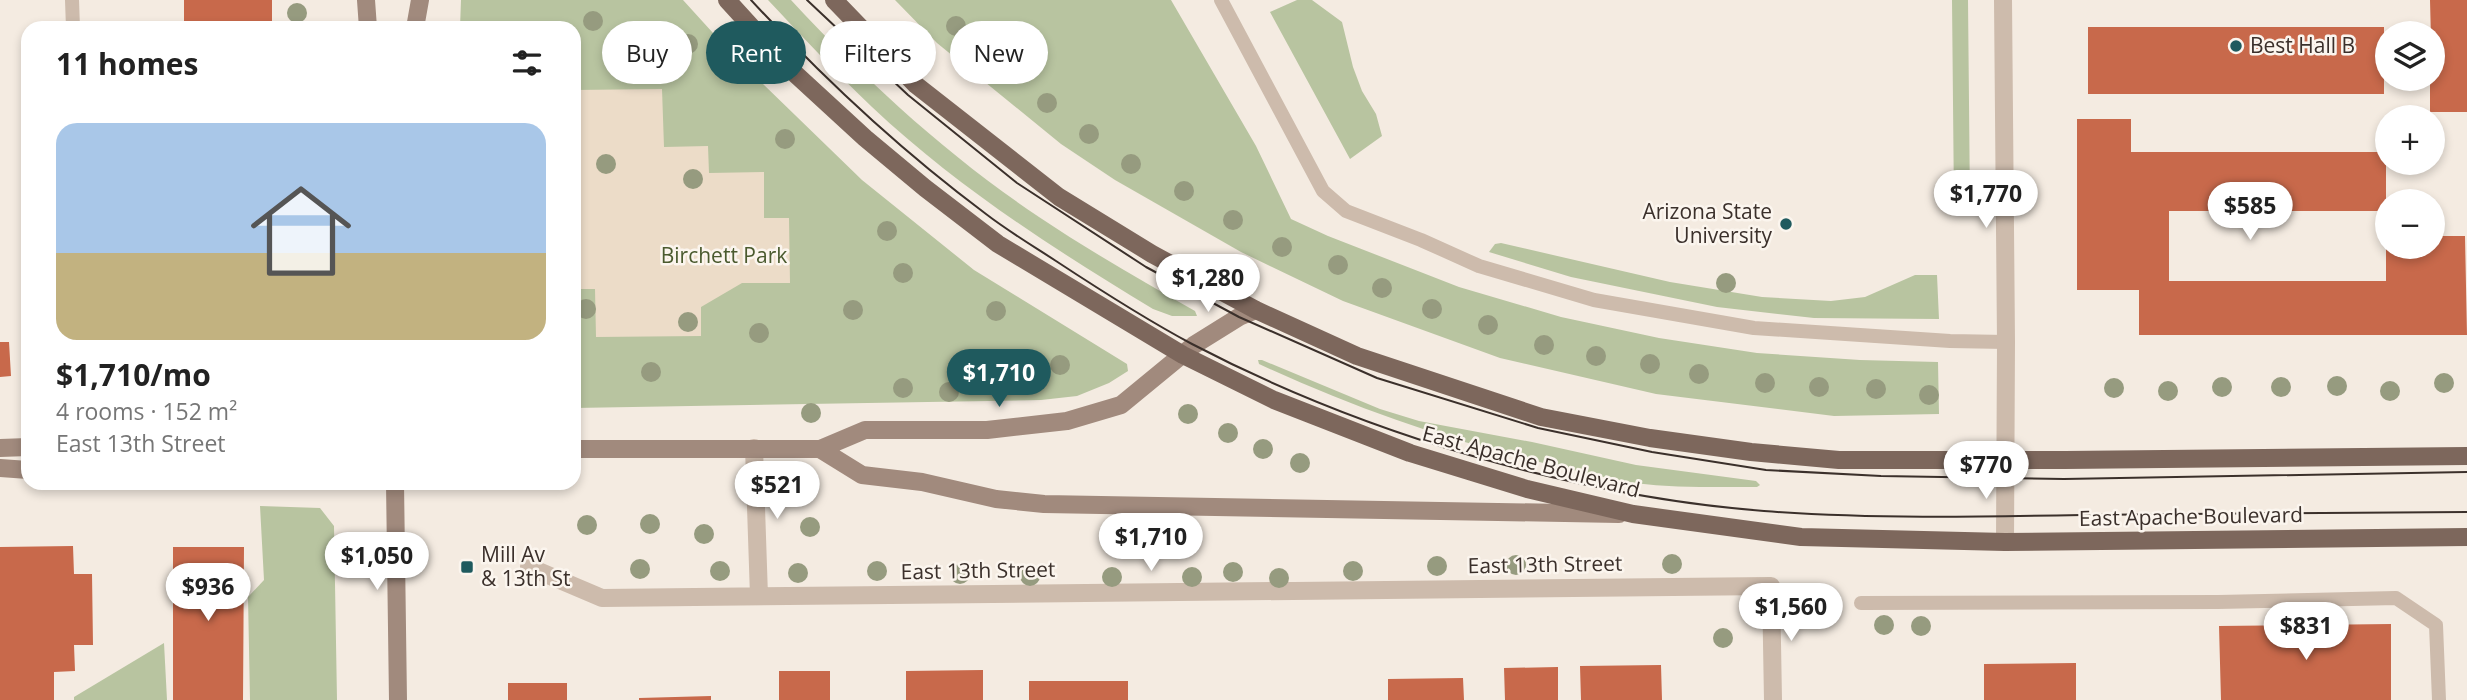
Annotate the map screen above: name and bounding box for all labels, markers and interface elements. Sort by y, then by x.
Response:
chip: Buy [602,21,692,84]
chip: Rent [706,21,806,84]
chip: Filters [820,21,936,84]
chip: New [950,21,1048,84]
map controls [2375,21,2445,259]
button: layers [2375,21,2445,91]
place label: Best Hall B [2250,31,2355,59]
marker: Best Hall B [2228,38,2244,54]
text: 11 homes [56,43,199,84]
icon: filters [508,44,546,82]
button: + [2375,105,2445,175]
icon: home [238,168,364,294]
pin: $1,770 [1929,170,2043,230]
text: $1,770 [1950,177,2022,209]
pin: $585 [2209,182,2291,242]
text: $585 [2224,189,2276,221]
button: − [2375,189,2445,259]
place label: Arizona State University [1642,197,1772,249]
marker: Arizona State University [1778,216,1794,232]
park label: Birchett Park [661,241,787,269]
pin: $1,280 [1151,254,1265,314]
text: $1,280 [1172,261,1244,293]
pin: $1,710 [942,350,1056,409]
text: $1,710/mo [56,354,211,395]
text: $1,710 [963,356,1035,388]
text: 4 rooms · 152 m² [56,395,237,427]
street label: East Apache Boulevard [1419,419,1643,504]
text: East 13th Street [56,427,226,459]
pin: $770 [1945,442,2027,501]
text: $770 [1960,448,2012,480]
pin: $521 [736,462,818,521]
text: $521 [751,468,803,500]
street label: East Apache Boulevard [2079,500,2303,532]
pin: $1,710 [1094,514,1208,573]
text: $1,710 [1115,520,1187,552]
pin: $1,050 [320,532,434,592]
text: $1,050 [341,539,413,571]
place label: Mill Av & 13th St [481,540,571,592]
street label: East 13th Street [1467,549,1623,579]
street label: East 13th Street [900,555,1056,585]
marker: Mill Av & 13th St [459,559,475,575]
pin: $936 [167,564,249,623]
text: $936 [182,570,234,602]
pin: $1,560 [1734,584,1848,643]
text: $1,560 [1755,590,1827,622]
pin: $831 [2265,602,2347,662]
text: $831 [2280,609,2332,641]

